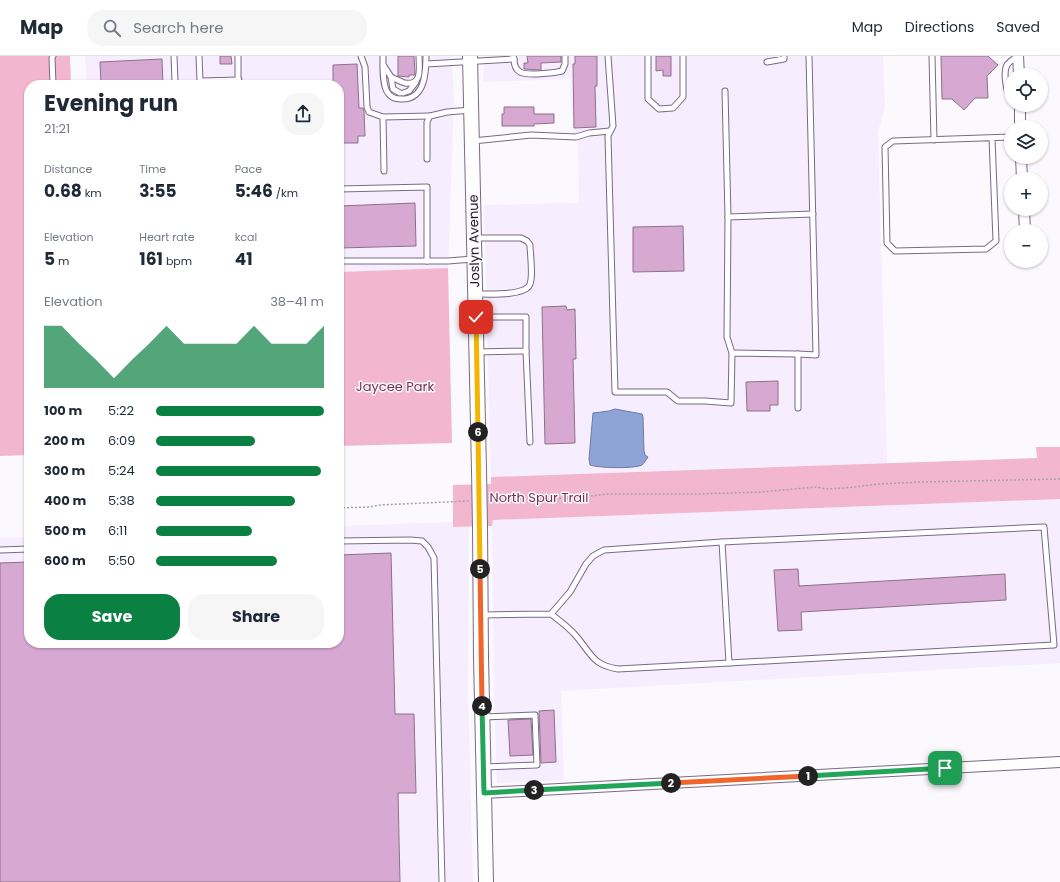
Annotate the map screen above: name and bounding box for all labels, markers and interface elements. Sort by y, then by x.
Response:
search box [87,10,367,46]
text: Map [20,14,63,41]
icon: search [101,17,123,39]
text: Search here [133,17,224,38]
text: Map [852,17,883,37]
text: Directions [905,17,974,37]
text: Saved [996,17,1040,37]
map controls [1004,68,1048,268]
button: locate [1004,68,1048,112]
text: Evening run [44,88,178,119]
button: share [282,93,324,135]
text: 21:21 [44,119,70,138]
button: layers [1004,120,1048,164]
text: Distance [44,161,92,177]
text: Time [139,161,166,177]
text: Pace [235,161,262,177]
button: + [1004,172,1048,216]
text: 0.68 [44,179,82,203]
text: 3:55 [139,179,177,203]
text: 5:46 [235,179,273,203]
text: km [82,185,102,201]
text: /km [273,185,298,201]
street label: Joslyn Avenue [464,194,484,288]
button: − [1004,224,1048,268]
text: Elevation [44,229,94,245]
text: Heart rate [139,229,195,245]
text: kcal [235,229,257,245]
text: 5 [44,247,55,271]
text: 161 [139,247,163,271]
text: 41 [235,247,253,271]
text: m [55,253,69,269]
text: bpm [163,253,192,269]
text: Elevation [44,292,103,311]
text: 38–41 m [270,292,324,311]
pin [459,300,493,334]
icon: check [465,306,487,328]
park label: Jaycee Park [356,377,434,396]
text: 100 m [44,401,82,420]
text: 5:22 [108,401,134,420]
pin: 6 [468,422,488,442]
text: 6 [474,424,482,440]
text: 200 m [44,431,85,450]
text: 6:09 [108,431,135,450]
text: 300 m [44,461,85,480]
text: 5:24 [108,461,135,480]
park label: North Spur Trail [490,488,588,507]
text: 400 m [44,491,86,510]
text: 5:38 [108,491,135,510]
text: 500 m [44,521,86,540]
text: 6:11 [108,521,127,540]
text: 600 m [44,551,86,570]
text: 5:50 [108,551,135,570]
pin: 5 [470,559,490,579]
text: 5 [476,561,484,577]
button: Save [44,594,180,640]
button: Share [188,594,324,640]
pin: 4 [472,696,492,716]
text: 4 [478,698,486,714]
pin [928,751,962,785]
icon: arrive [934,757,956,779]
pin: 1 [798,766,818,786]
text: 1 [806,768,810,784]
pin: 2 [661,773,681,793]
text: 2 [668,775,674,791]
pin: 3 [524,780,544,800]
text: 3 [531,782,537,798]

